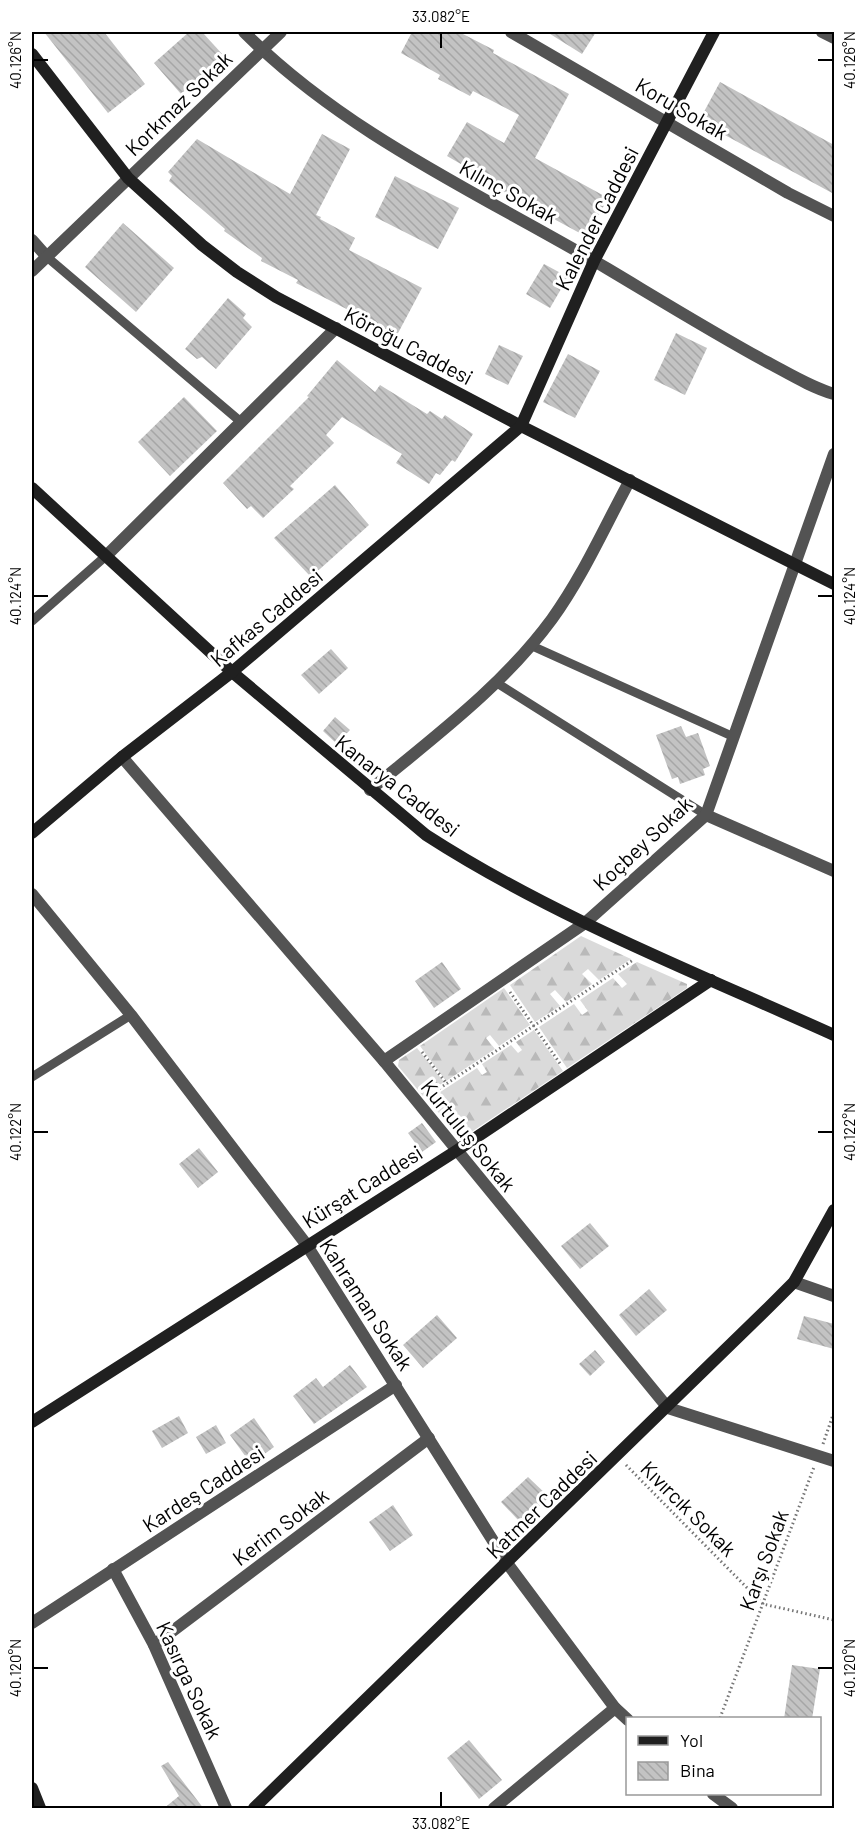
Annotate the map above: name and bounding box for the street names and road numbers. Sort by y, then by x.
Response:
street label: Korkmaz Sokak [119,46,237,160]
street label: Koru Sokak [631,72,733,144]
street label: Kalender Caddesi [549,142,643,294]
street label: Kılınç Sokak [456,154,562,228]
street label: Köroğu Caddesi [340,301,478,389]
street label: Kafkas Caddesi [205,563,327,671]
street label: Kanarya Caddesi [331,729,465,841]
street label: Koçbey Sokak [587,791,697,895]
street label: Kurtuluş Sokak [416,1074,522,1196]
street label: Kürşat Caddesi [297,1139,427,1233]
street label: Kahraman Sokak [315,1233,419,1375]
street label: Kardeş Caddesi [137,1439,269,1537]
street label: Katmer Caddesi [480,1445,602,1563]
street label: Kıvırcık Sokak [636,1455,742,1561]
street label: Kerim Sokak [227,1482,333,1570]
street label: Karşı Sokak [733,1506,793,1614]
street label: Kasırga Sokak [152,1617,228,1743]

